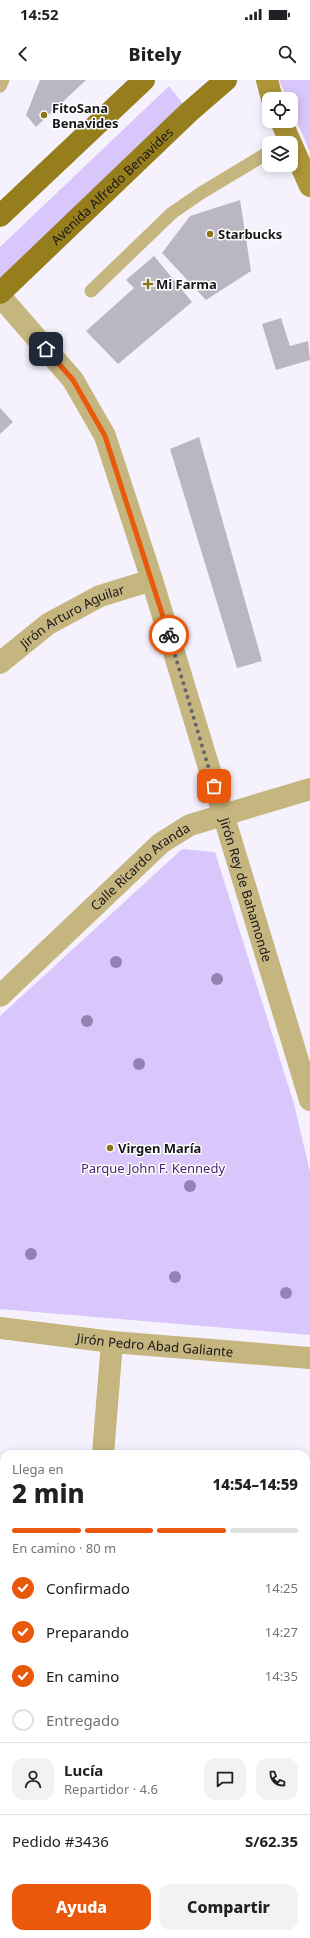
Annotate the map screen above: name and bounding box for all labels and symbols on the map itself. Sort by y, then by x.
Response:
place label: FitoSana Benavides [52,99,118,132]
marker: FitoSana Benavides [39,110,49,120]
street label: Avenida Alfredo Benavides [47,123,177,249]
place label: Starbucks [218,225,282,243]
marker: Starbucks [205,229,215,239]
place label: Mi Farma [156,275,217,293]
marker: Mi Farma [143,279,153,289]
pin [29,332,63,366]
street label: Jirón Arturo Aguilar [15,580,127,654]
courier [149,615,189,655]
pin [197,769,231,803]
street label: Jirón Rey de Bahamonde [215,814,277,964]
street label: Calle Ricardo Aranda [86,818,193,914]
place label: Virgen María [118,1139,201,1157]
marker: Virgen María [105,1143,115,1153]
park label: Parque John F. Kennedy [81,1159,225,1177]
street label: Jirón Pedro Abad Galiante [74,1328,234,1361]

